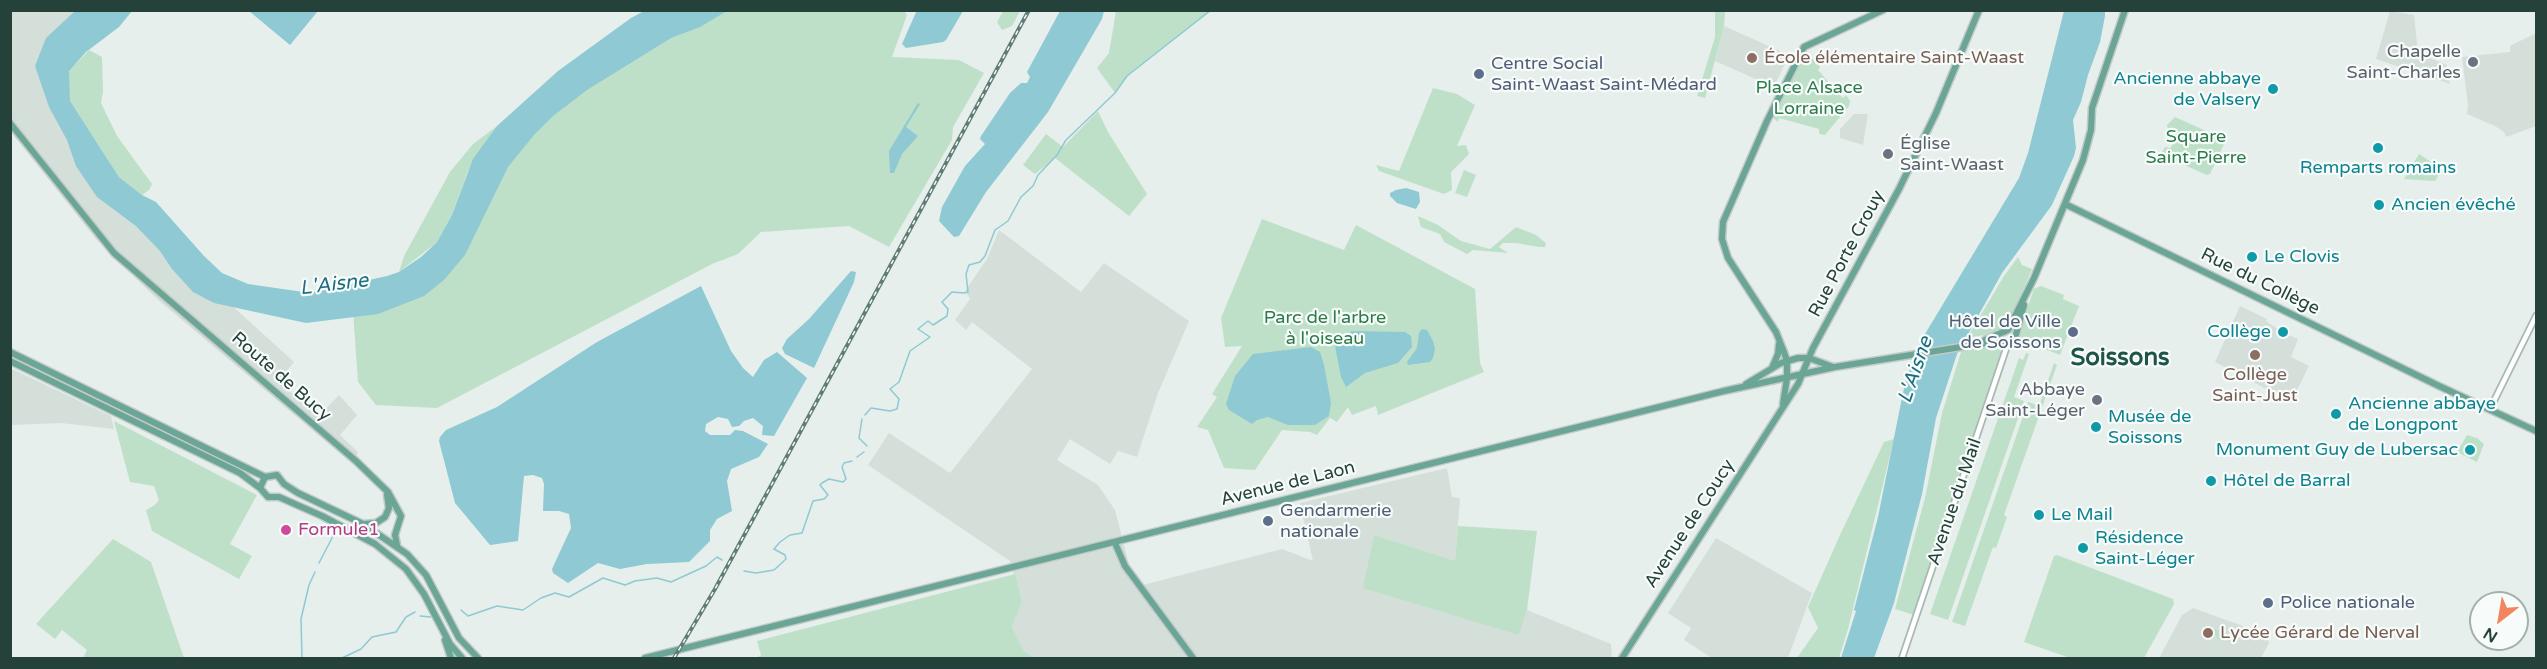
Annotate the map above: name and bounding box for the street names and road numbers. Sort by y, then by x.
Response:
street label: Rue Porte Crouy [1804,187,1890,321]
street label: Rue du Collège [2197,244,2323,320]
street label: Route de Bucy [227,328,335,426]
street label: Avenue du Mail [1923,436,1987,568]
street label: Avenue de Coucy [1640,456,1740,592]
street label: Avenue de Laon [1219,457,1357,511]

